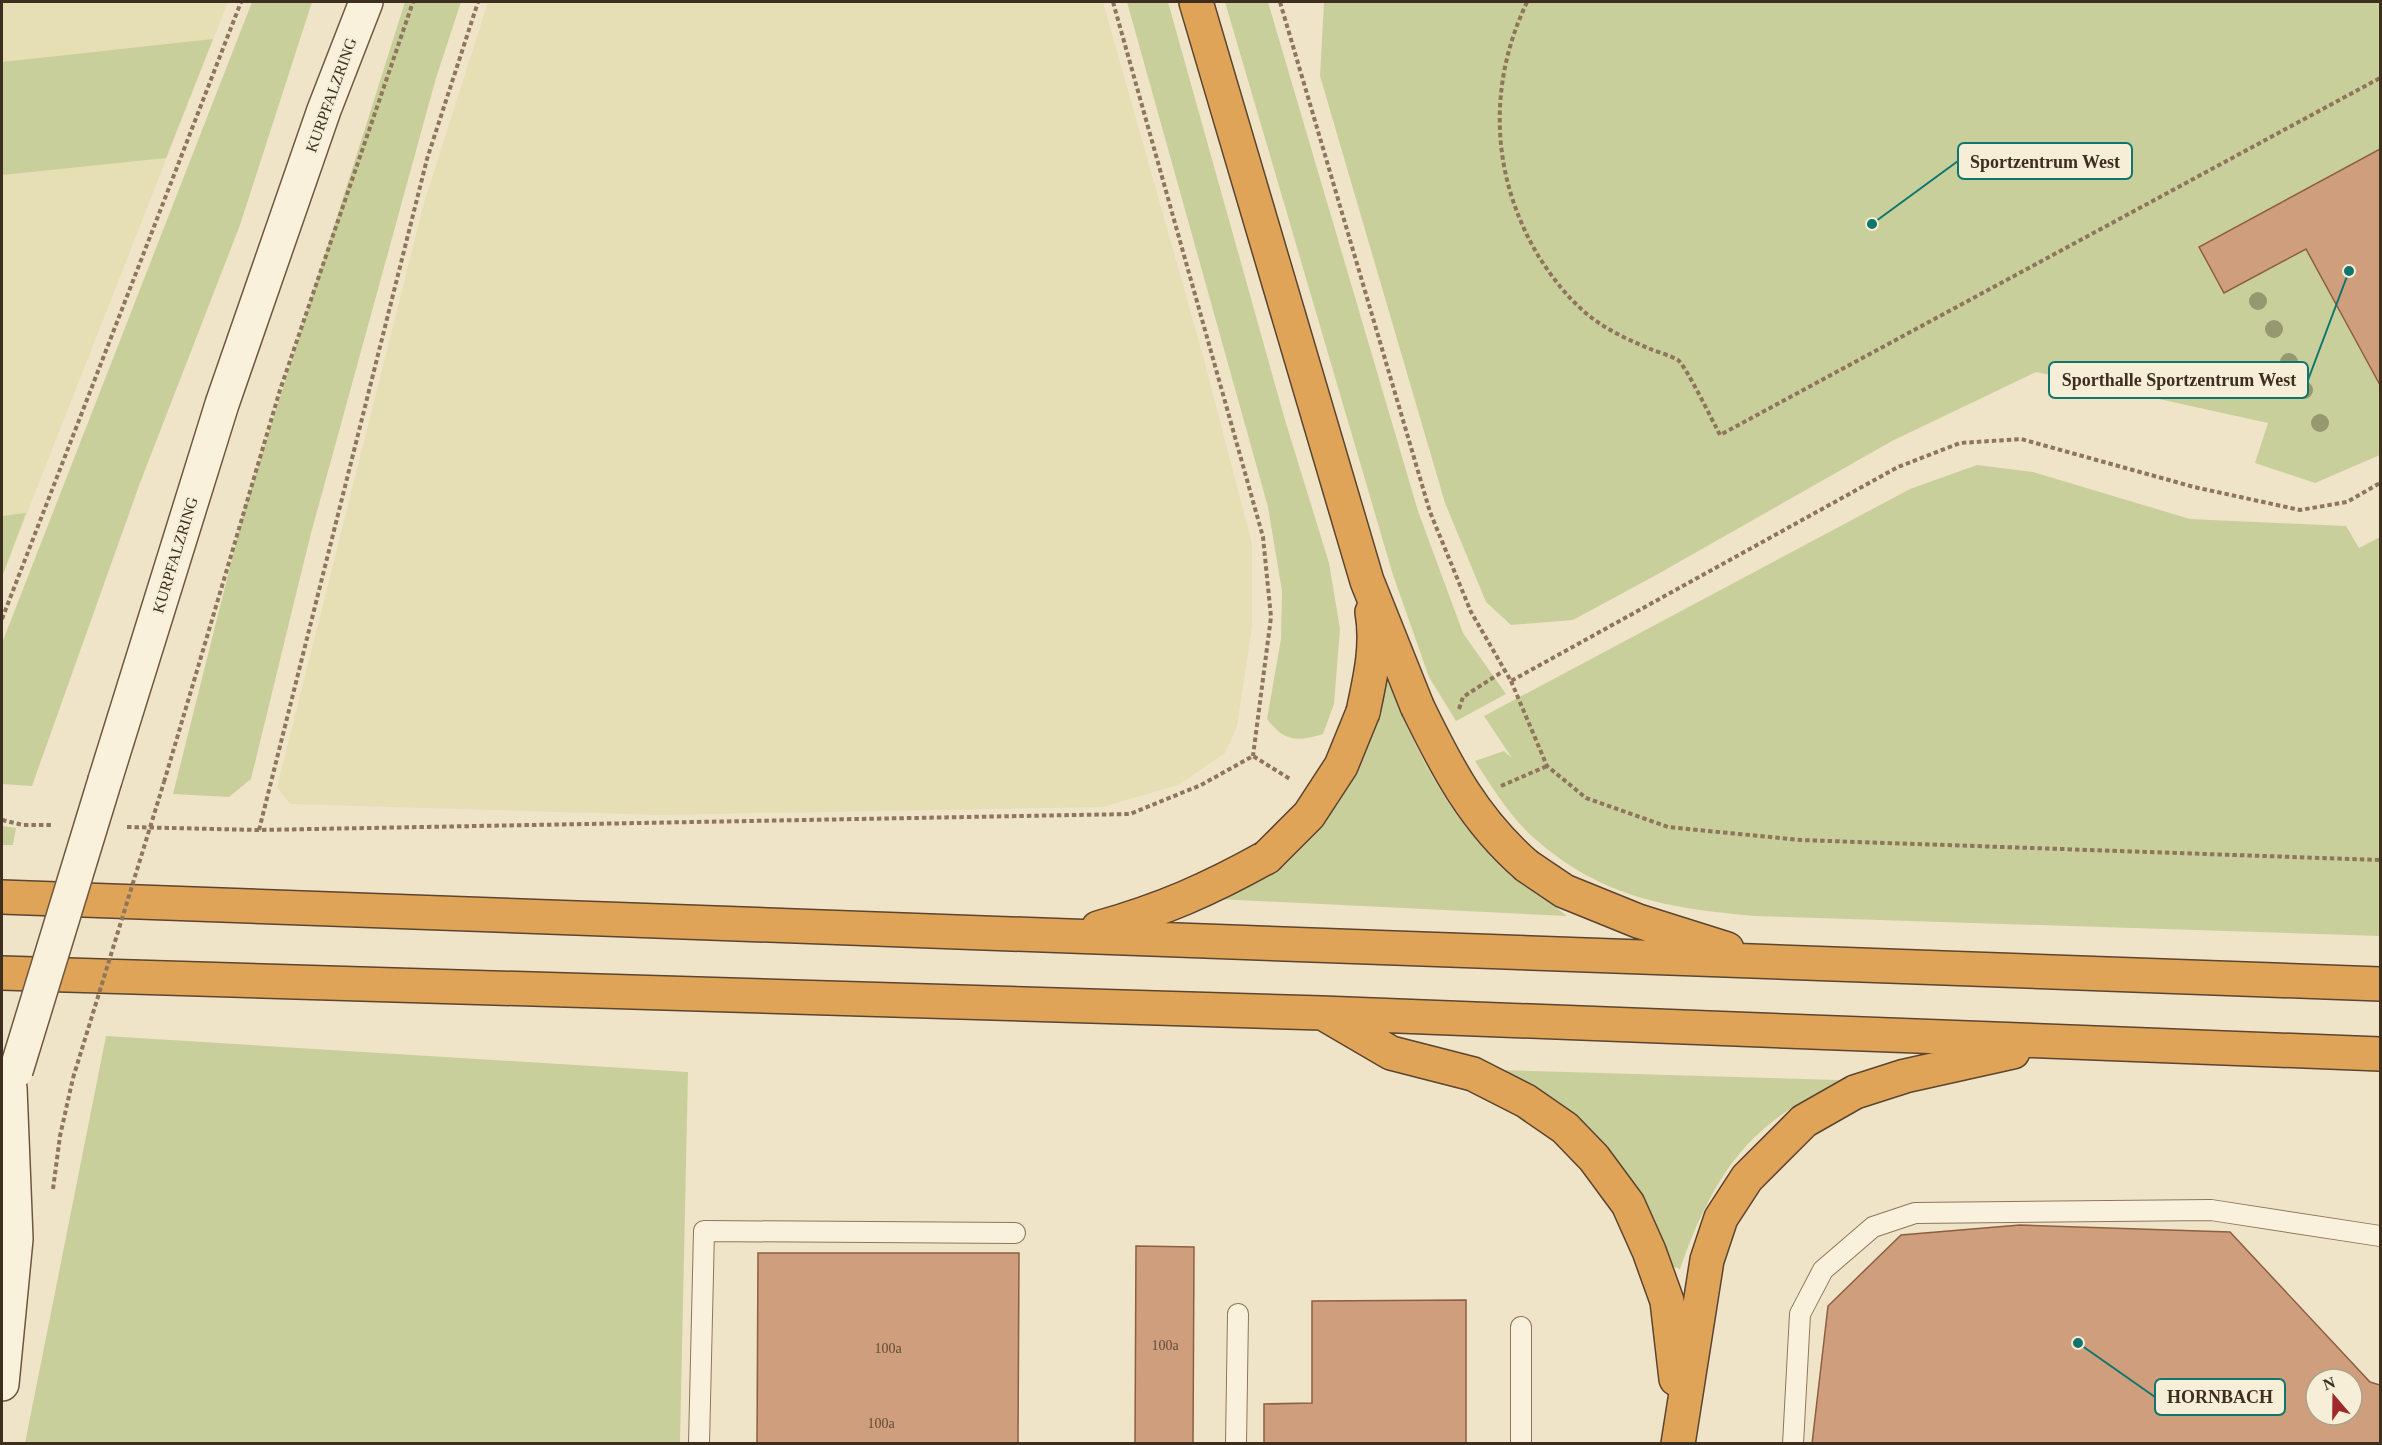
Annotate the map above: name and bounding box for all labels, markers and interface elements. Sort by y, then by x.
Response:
street label: KURPFALZRING [302,35,360,155]
callout: Sportzentrum West [1958,143,2132,179]
text: Sportzentrum West [1970,152,2120,172]
callout: Sporthalle Sportzentrum West [2049,362,2308,398]
text: Sporthalle Sportzentrum West [2062,370,2296,390]
street label: KURPFALZRING [149,494,201,615]
house number: 100a [1151,1338,1179,1353]
house number: 100a [874,1341,902,1356]
north arrow [2304,1367,2364,1427]
text: N [2321,1373,2338,1393]
callout: HORNBACH [2155,1379,2285,1415]
text: HORNBACH [2167,1387,2273,1407]
house number: 100a [867,1416,895,1431]

